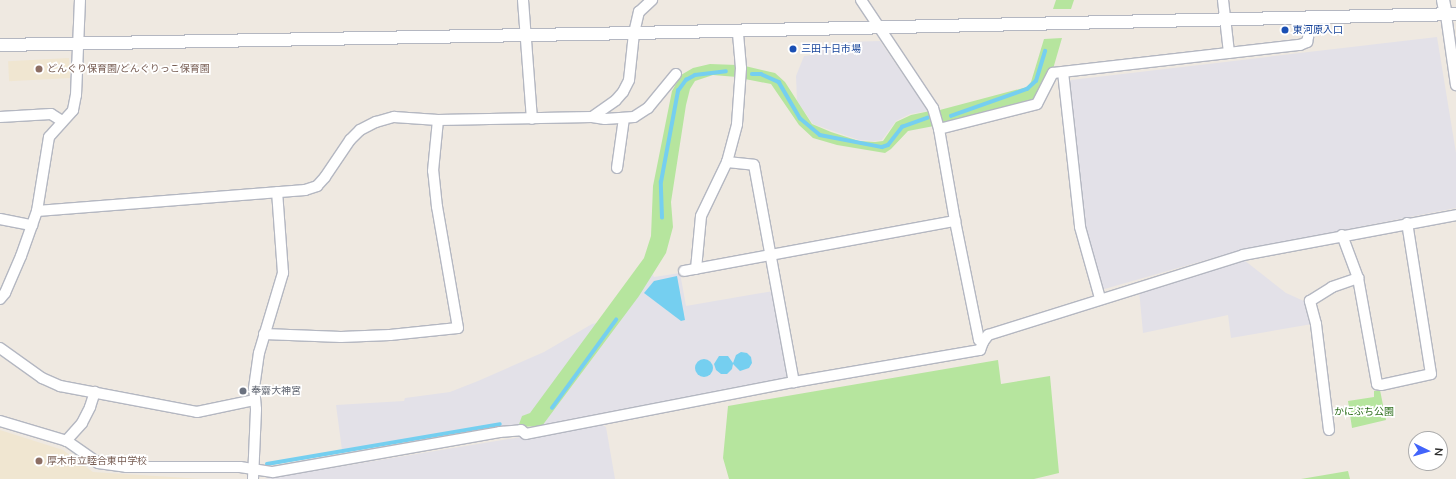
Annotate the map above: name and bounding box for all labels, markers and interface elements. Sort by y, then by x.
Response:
place label: 東河原入口 [1293,24,1343,36]
marker: 東河原入口 [1280,25,1290,35]
place label: 三田十日市場 [801,43,861,55]
marker: 三田十日市場 [788,44,798,54]
place label: どんぐり保育園/どんぐりっこ保育園 [47,63,210,75]
marker: どんぐり保育園/どんぐりっこ保育園 [34,64,44,74]
place label: 奉齋大神宮 [251,385,301,397]
marker: 奉齋大神宮 [238,386,248,396]
park label: かにぶち公園 [1334,406,1394,418]
north arrow [1408,431,1448,471]
text: N [1432,447,1446,457]
place label: 厚木市立睦合東中学校 [47,455,147,467]
marker: 厚木市立睦合東中学校 [34,456,44,466]

